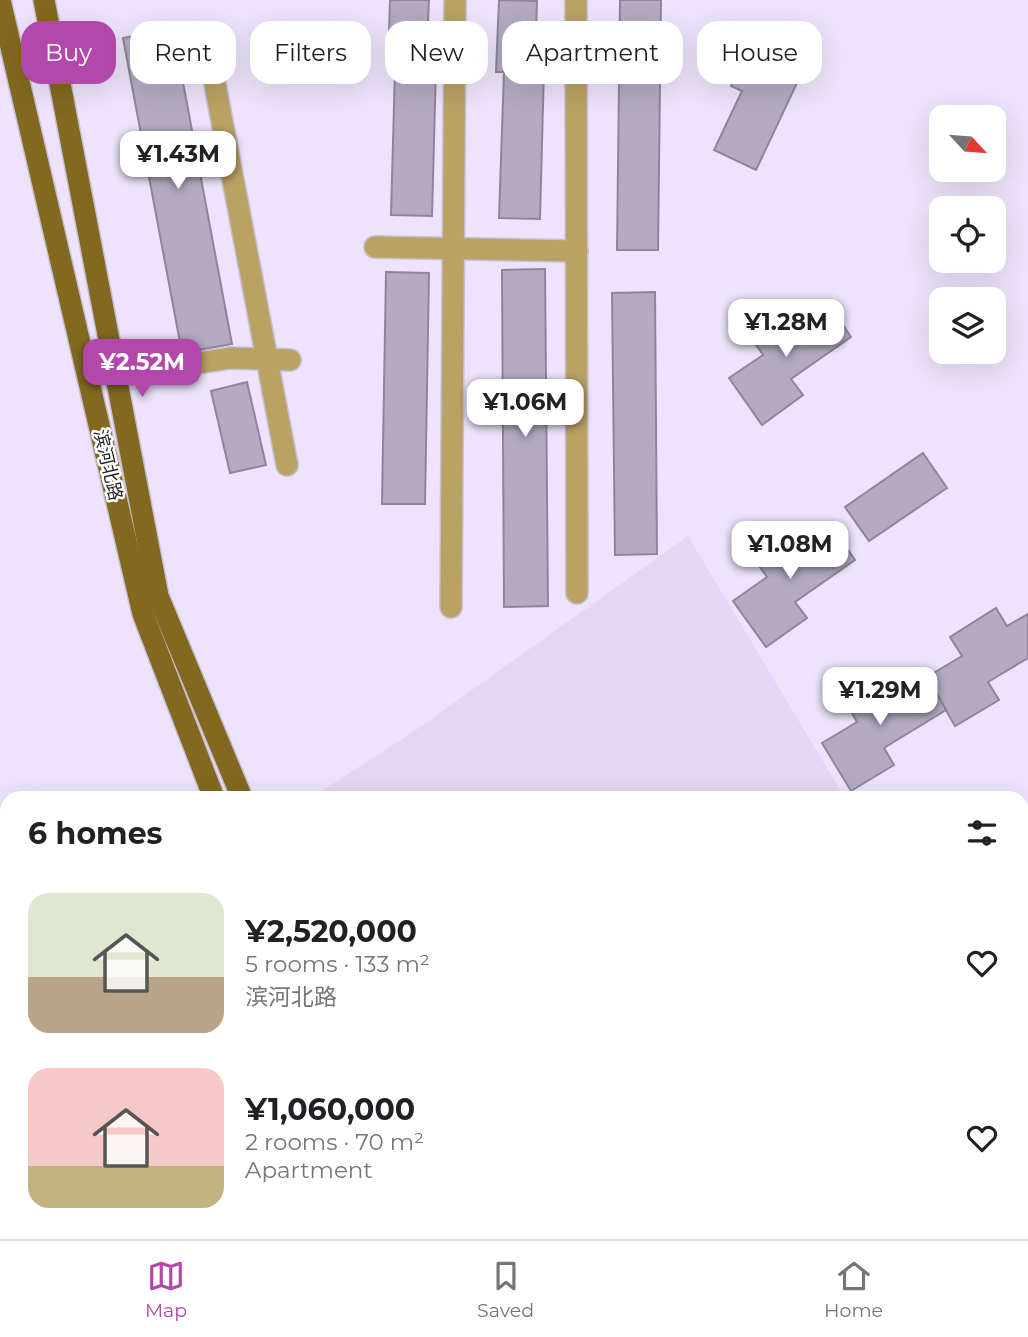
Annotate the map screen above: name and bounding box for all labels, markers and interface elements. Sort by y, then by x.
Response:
chip: Buy [21,21,116,84]
chip: Rent [130,21,236,84]
chip: Filters [250,21,371,84]
chip: New [385,21,488,84]
chip: Apartment [502,21,683,84]
chip: House [697,21,822,84]
north arrow [929,105,1006,182]
map controls [929,105,1006,364]
pin: ¥1.43M [121,132,235,191]
text: ¥1.43M [136,140,220,168]
button: locate [929,196,1006,273]
button: layers [929,287,1006,364]
pin: ¥1.28M [729,300,843,359]
text: ¥1.28M [744,308,828,336]
pin: ¥2.52M [85,340,199,399]
text: ¥2.52M [99,348,185,376]
pin: ¥1.06M [468,380,582,439]
text: ¥1.06M [483,388,567,416]
street label: 滨河北路 [89,427,127,503]
pin: ¥1.08M [733,522,847,581]
text: ¥1.08M [747,530,833,558]
pin: ¥1.29M [823,668,937,727]
text: ¥1.29M [838,676,922,704]
icon: filters [963,814,1001,852]
text: 6 homes [28,815,163,852]
text: ¥2,520,000 [245,913,417,950]
icon: home [84,921,168,1005]
icon: heart [963,944,1001,982]
text: 5 rooms · 133 m² [245,950,430,978]
text: 滨河北路 [245,983,337,1011]
text: ¥1,060,000 [245,1091,415,1128]
icon: home [84,1096,168,1180]
icon: heart [963,1119,1001,1157]
text: 2 rooms · 70 m² [245,1128,424,1156]
text: Apartment [245,1156,373,1184]
tab: Map [145,1257,187,1322]
tab: Saved [477,1257,534,1322]
tab: Home [824,1257,883,1322]

